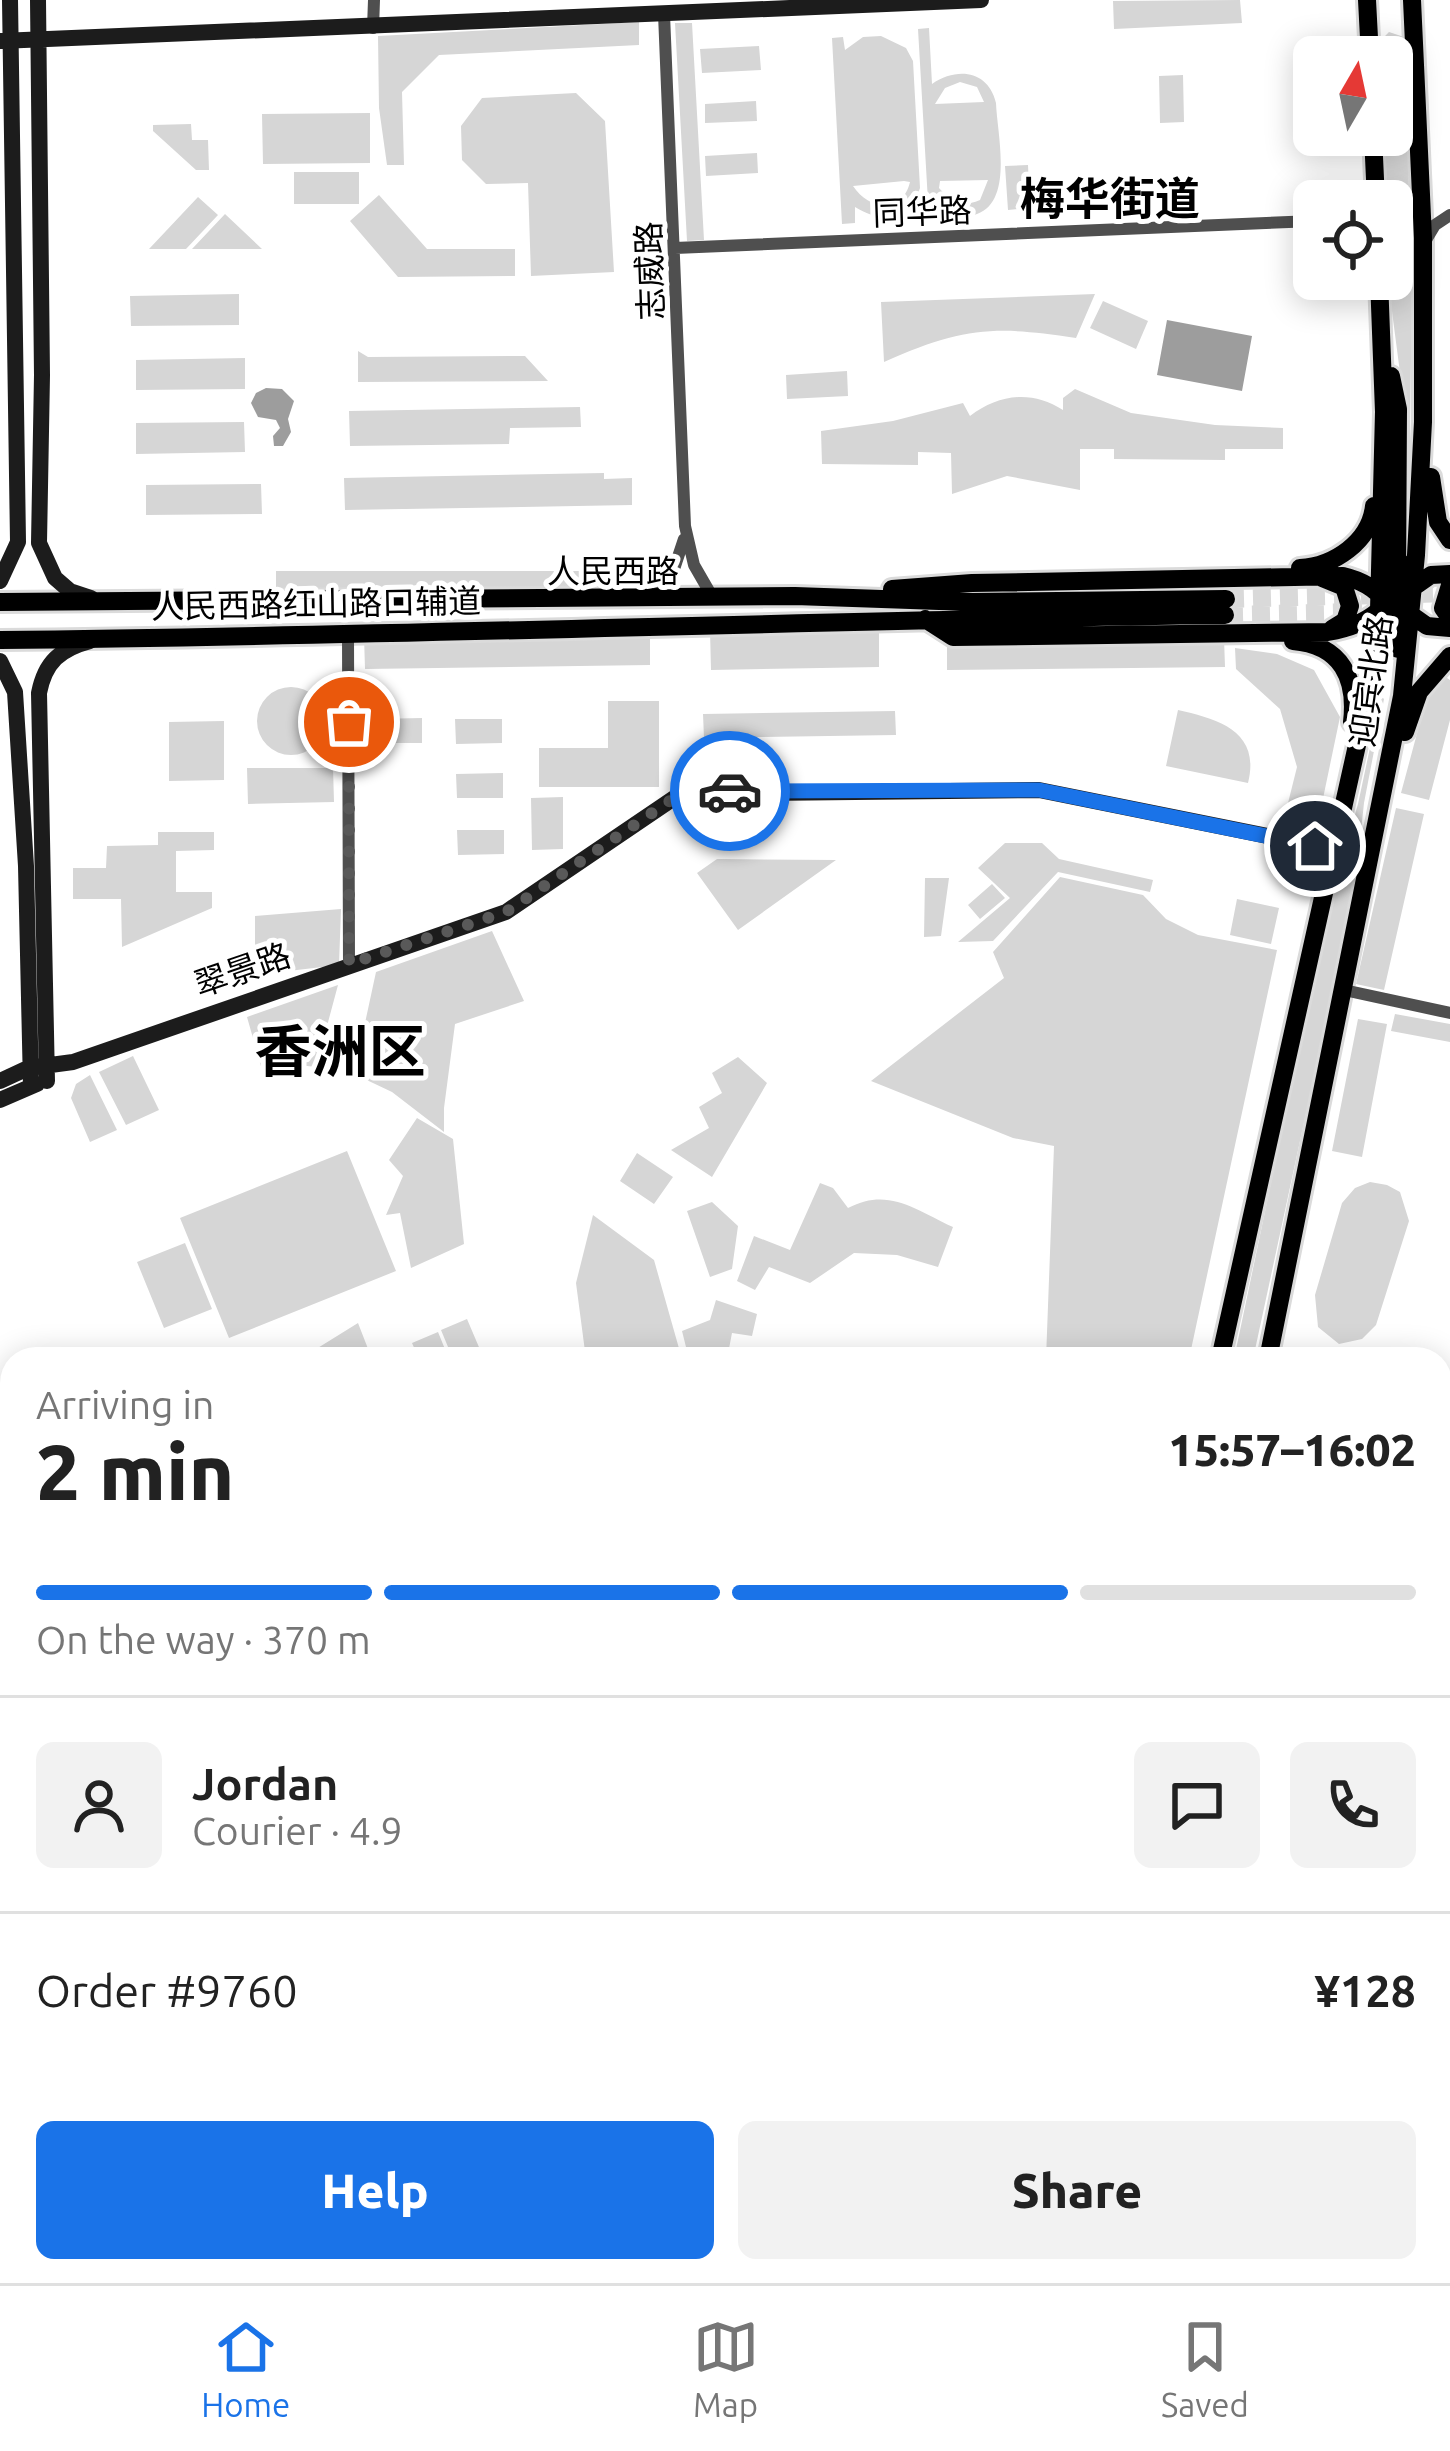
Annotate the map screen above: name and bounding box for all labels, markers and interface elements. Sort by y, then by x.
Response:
north arrow [1293,36,1413,156]
map controls [1293,36,1413,300]
district label: 梅华街道 [1020,173,1200,224]
button: locate [1293,180,1413,300]
street label: 同华路 [872,191,972,231]
street label: 志威路 [629,221,669,321]
street label: 人民西路 [547,552,679,589]
street label: 人民西路红山路口辅道 [151,582,481,624]
street label: 迎宾北路 [1342,613,1398,749]
pin [298,671,400,773]
icon: bag [316,689,382,755]
courier [670,731,790,851]
icon: car [697,758,763,824]
pin [1264,795,1366,897]
icon: home [1282,813,1348,879]
street label: 翠景路 [189,935,295,1003]
district label: 香洲区 [255,1019,426,1083]
text: Arriving in [36,1383,214,1426]
text: 15:57–16:02 [1168,1424,1416,1475]
text: 2 min [36,1427,234,1515]
text: On the way · 370 m [36,1618,371,1661]
button: person [36,1742,162,1868]
button: chat [1134,1742,1260,1868]
button: phone [1290,1742,1416,1868]
text: Jordan [192,1758,338,1809]
text: Courier · 4.9 [192,1809,403,1852]
text: Order #9760 [36,1965,298,2016]
text: ¥128 [1314,1965,1416,2016]
button: Help [36,2121,714,2259]
button: Share [738,2121,1416,2259]
tab: Home [201,2314,290,2423]
tab: Map [693,2314,759,2423]
tab: Saved [1161,2314,1249,2423]

